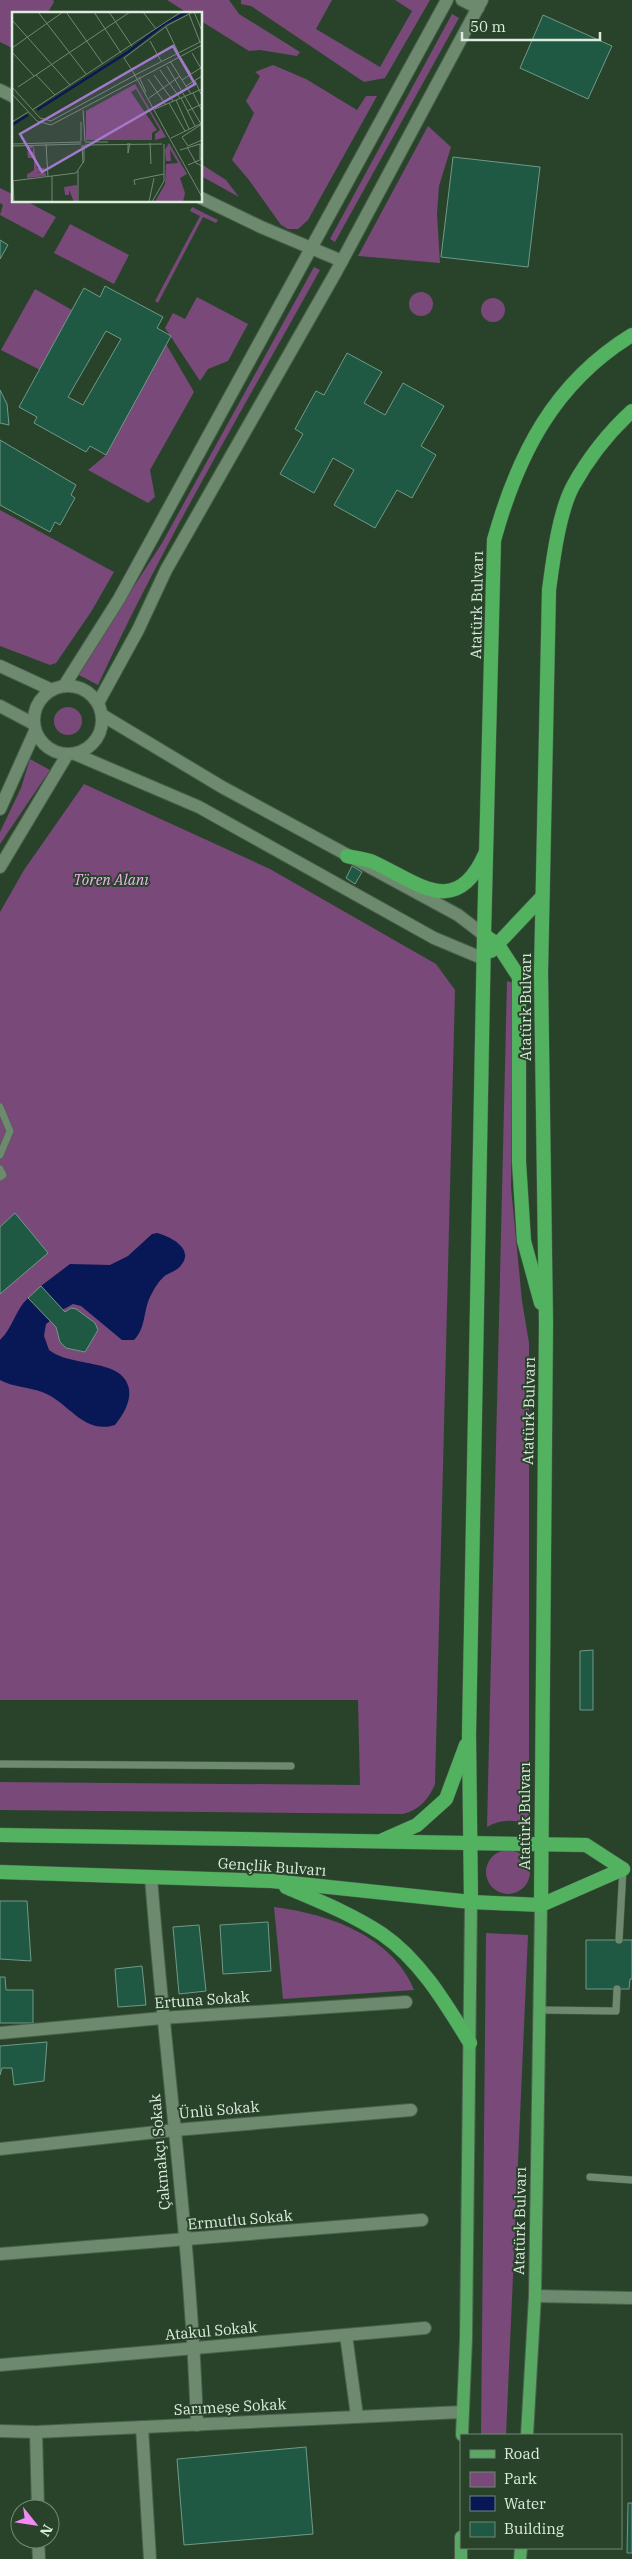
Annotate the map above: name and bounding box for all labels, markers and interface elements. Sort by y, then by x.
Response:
scale bar [462,10,600,42]
inset map [12,12,202,202]
text: 50 m [470,17,506,36]
street label: Atatürk Bulvarı [466,551,487,659]
park label: Tören Alanı [73,870,149,889]
street label: Atatürk Bulvarı [516,953,535,1061]
street label: Atatürk Bulvarı [518,1357,539,1465]
street label: Atatürk Bulvarı [515,1762,534,1870]
street label: Gençlik Bulvarı [217,1853,327,1880]
street label: Ertuna Sokak [154,1987,250,2012]
street label: Çakmakçı Sokak [145,2093,174,2211]
street label: Ünlü Sokak [178,2096,260,2122]
street label: Atatürk Bulvarı [509,2167,530,2275]
street label: Ermutlu Sokak [187,2205,294,2234]
street label: Atakul Sokak [164,2317,258,2344]
street label: Sarımeşe Sokak [173,2394,287,2419]
legend [460,2434,622,2549]
text: Road [504,2444,540,2463]
text: Park [504,2469,537,2488]
text: Water [504,2494,546,2513]
north arrow [10,2499,60,2549]
text: Building [504,2519,564,2538]
text: N [36,2521,57,2540]

